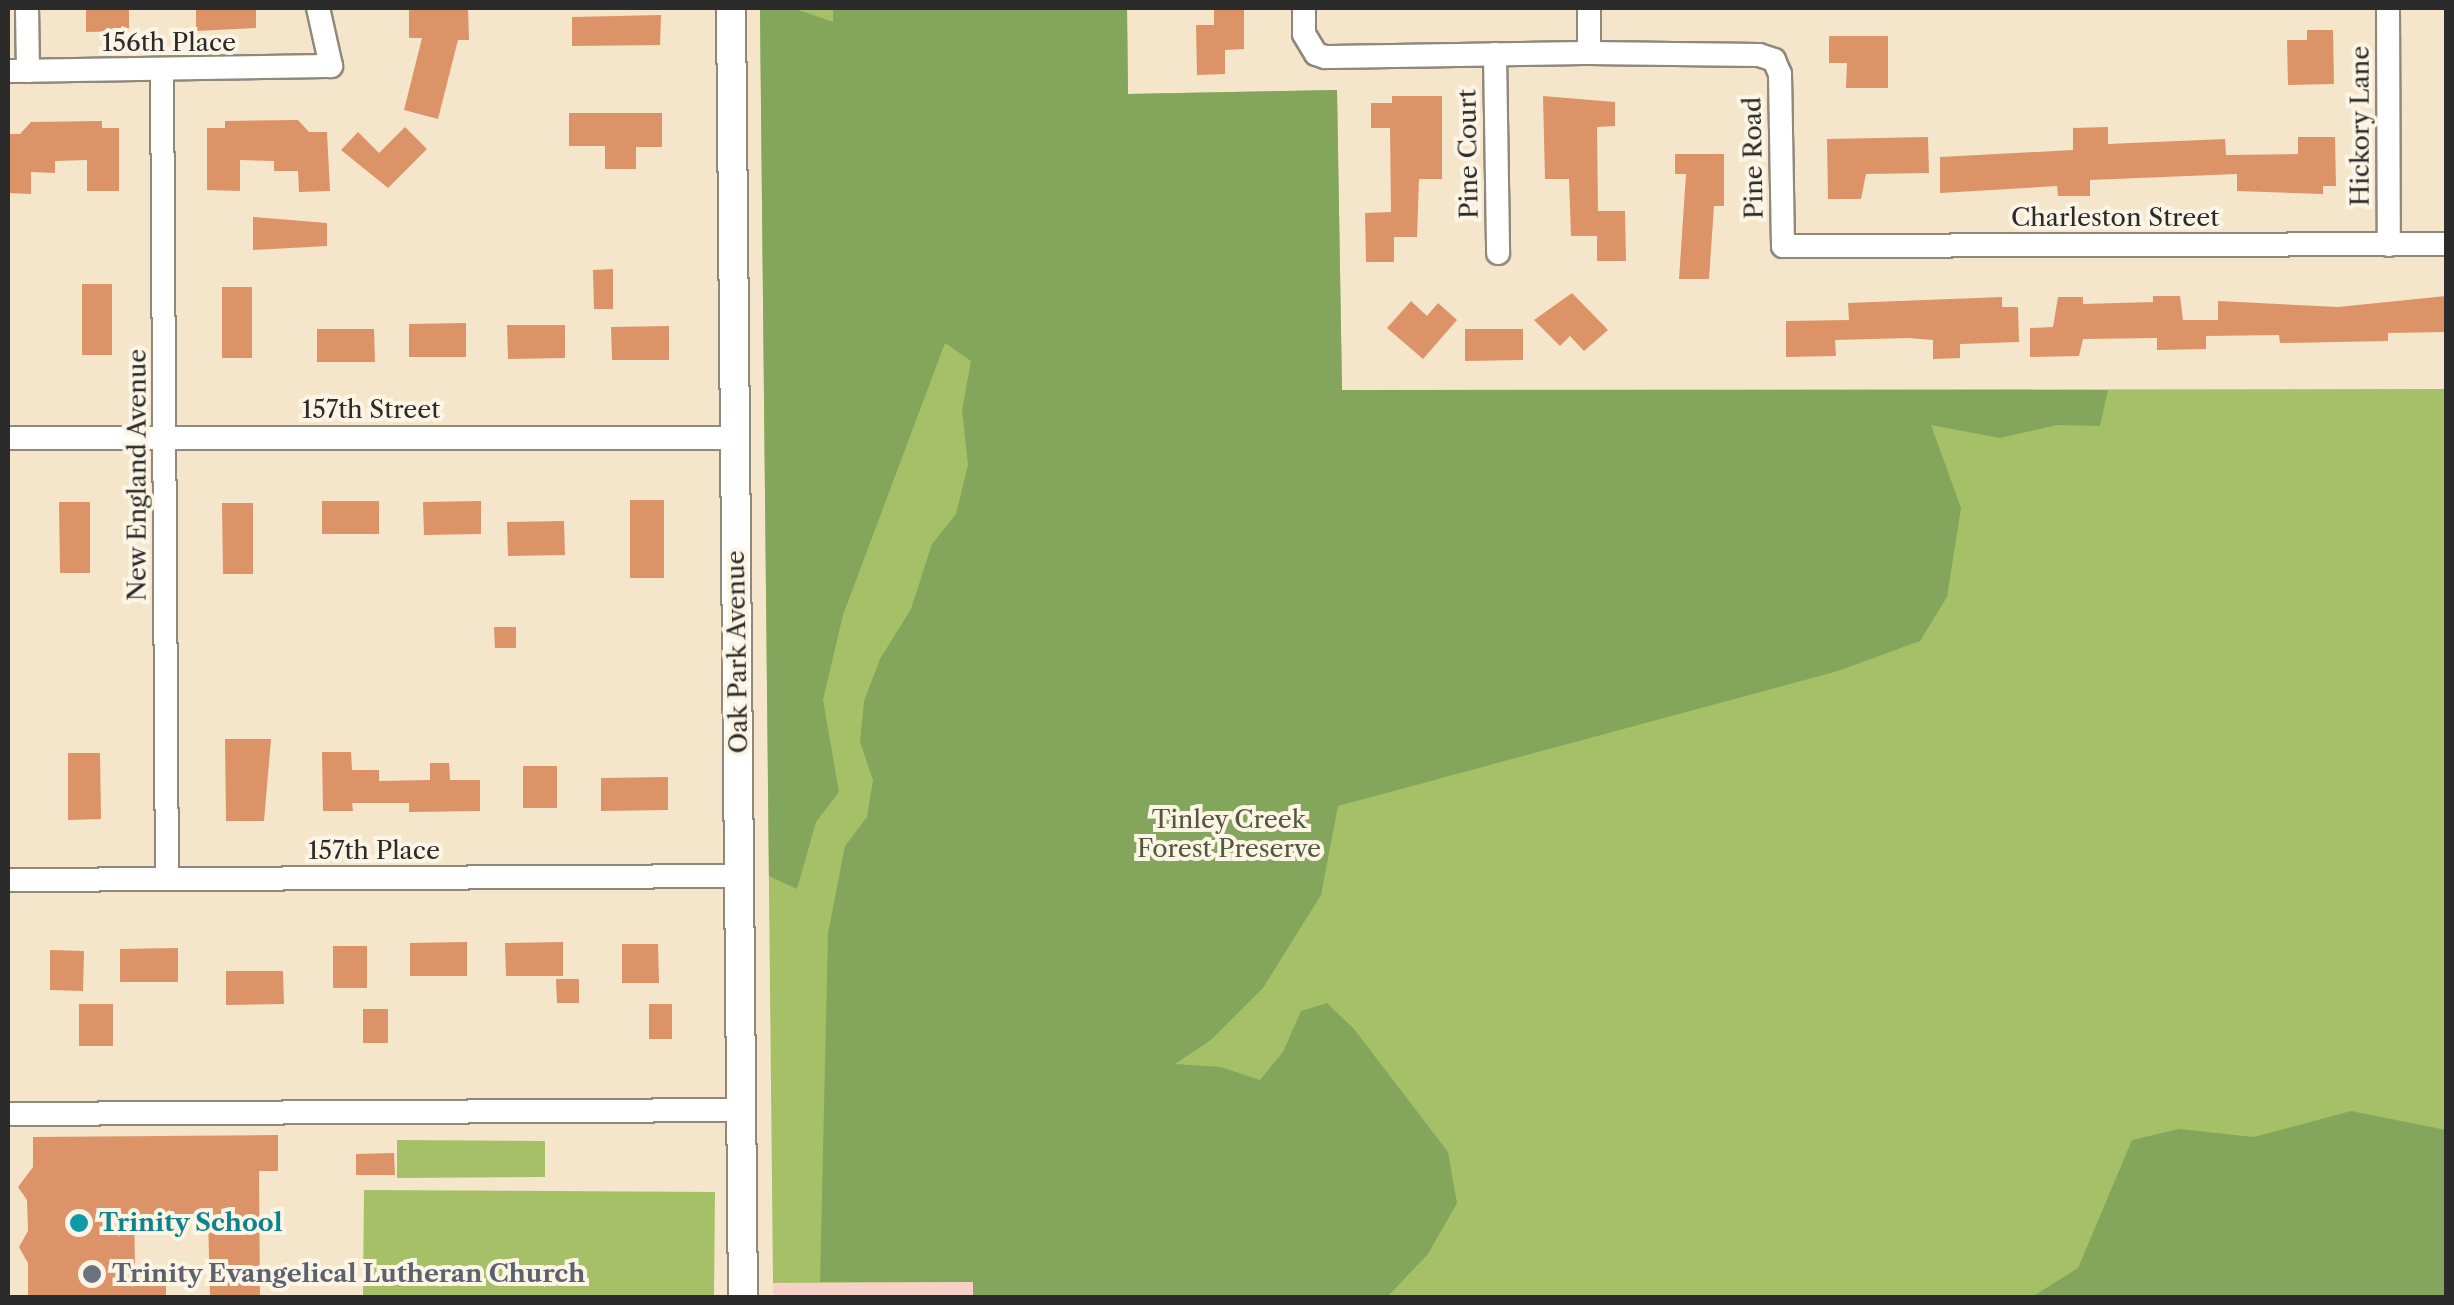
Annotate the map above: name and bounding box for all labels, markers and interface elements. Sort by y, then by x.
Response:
street label: 156th Place [102,28,236,58]
street label: Hickory Lane [2346,45,2376,207]
street label: Pine Court [1453,89,1485,219]
street label: Pine Road [1738,97,1770,219]
street label: Charleston Street [2011,203,2219,233]
street label: New England Avenue [123,348,153,602]
street label: 157th Street [302,395,440,425]
street label: Oak Park Avenue [721,549,755,755]
park label: Tinley Creek Forest Preserve [1137,806,1321,865]
street label: 157th Place [308,836,440,866]
place label: Trinity School [99,1208,283,1238]
marker: Trinity School [68,1212,90,1234]
place label: Trinity Evangelical Lutheran Church [112,1259,586,1289]
marker: Trinity Evangelical Lutheran Church [81,1263,103,1285]

